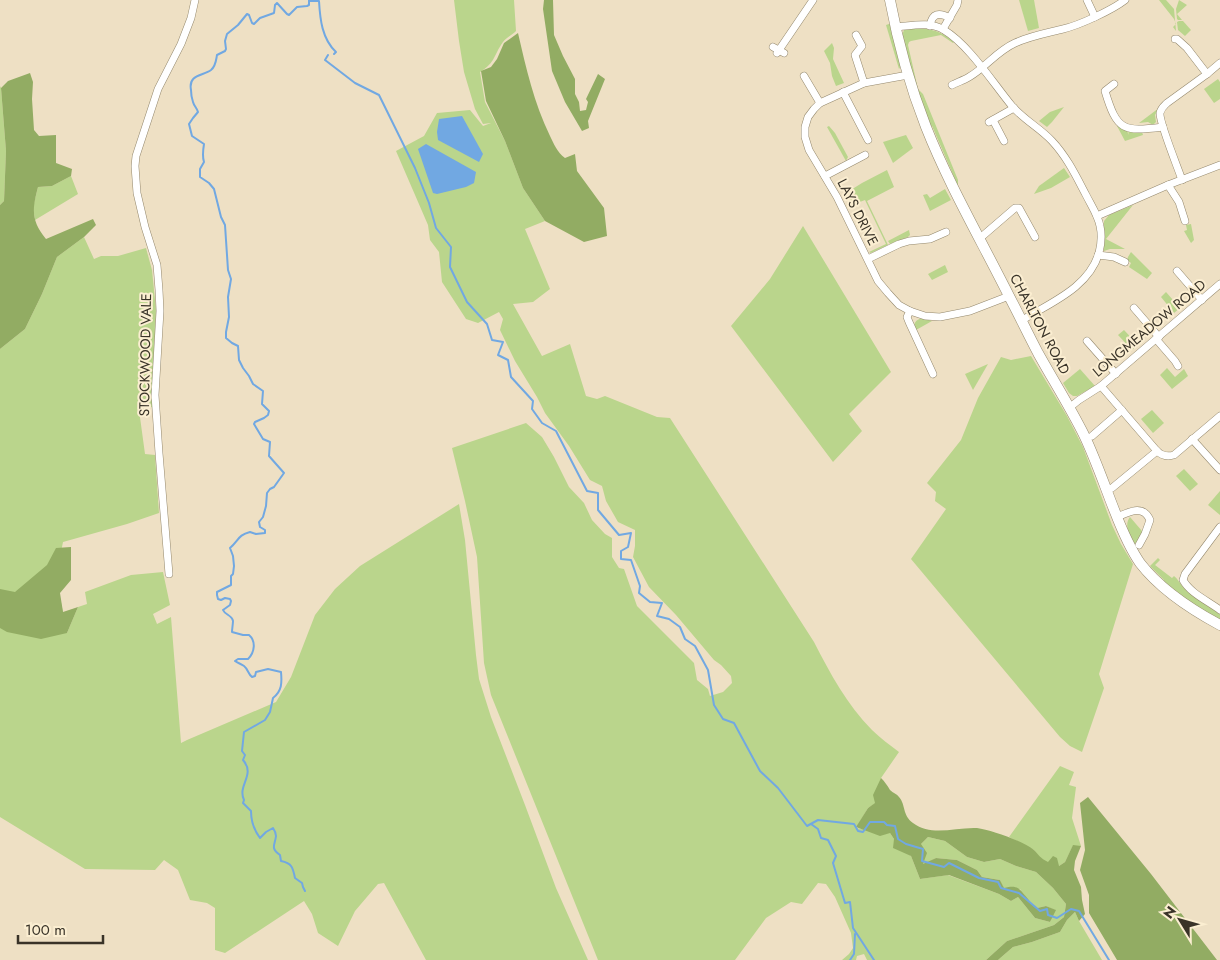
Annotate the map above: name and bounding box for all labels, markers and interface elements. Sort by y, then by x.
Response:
street label: LAYS DRIVE [833,175,883,249]
street label: CHARLTON ROAD [1005,270,1075,378]
street label: LONGMEADOW ROAD [1088,275,1210,381]
street label: STOCKWOOD VALE [134,293,156,417]
north arrow [1155,895,1205,945]
text: N [1158,902,1181,923]
scale bar [18,912,102,944]
text: 100 m [25,919,66,941]

